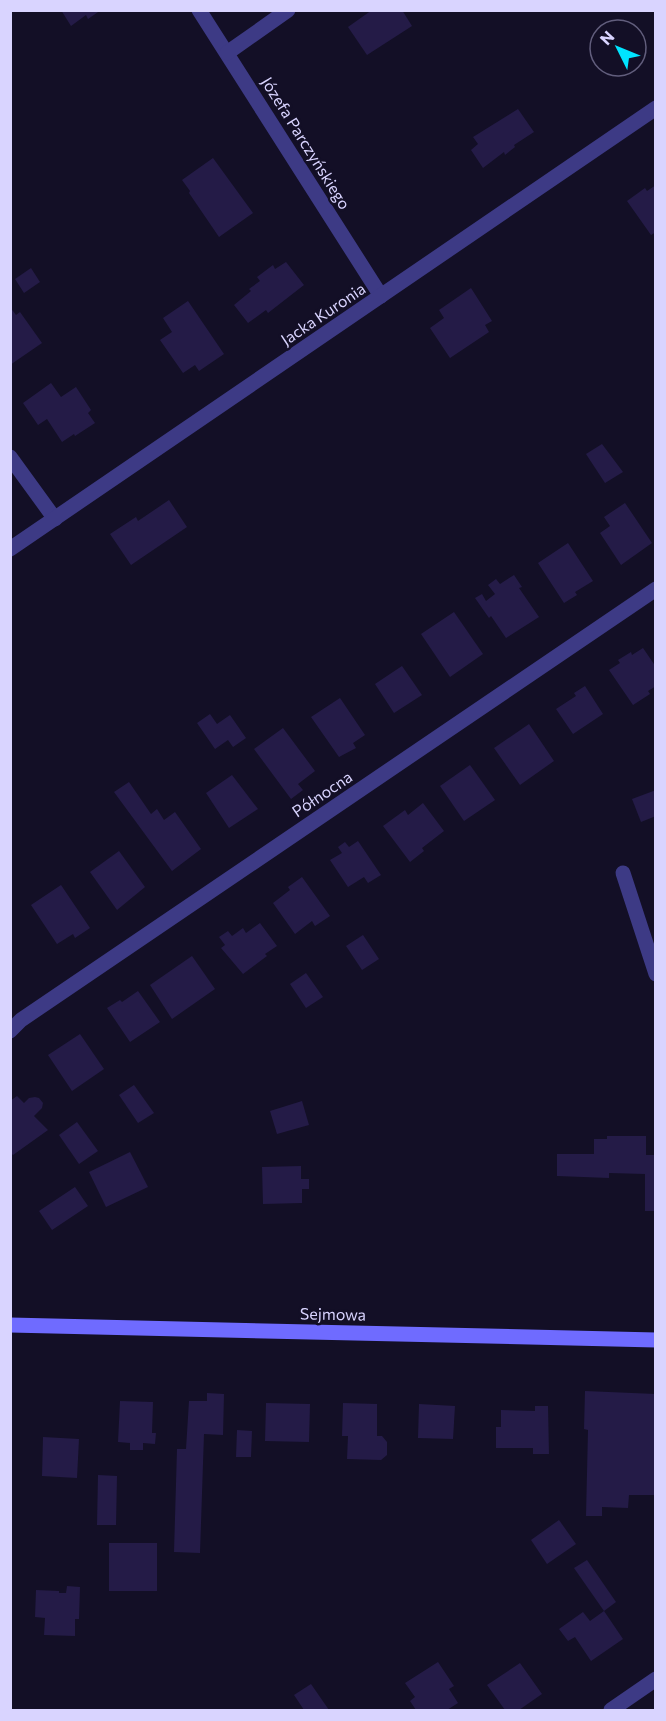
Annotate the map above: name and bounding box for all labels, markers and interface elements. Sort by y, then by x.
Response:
north arrow [588,18,648,78]
text: N [596,27,618,48]
street label: Józefa Parczyńskiego [258,73,355,212]
street label: Jacka Kuronia [277,278,369,349]
street label: Północna [288,767,355,821]
street label: Sejmowa [300,1303,366,1324]

